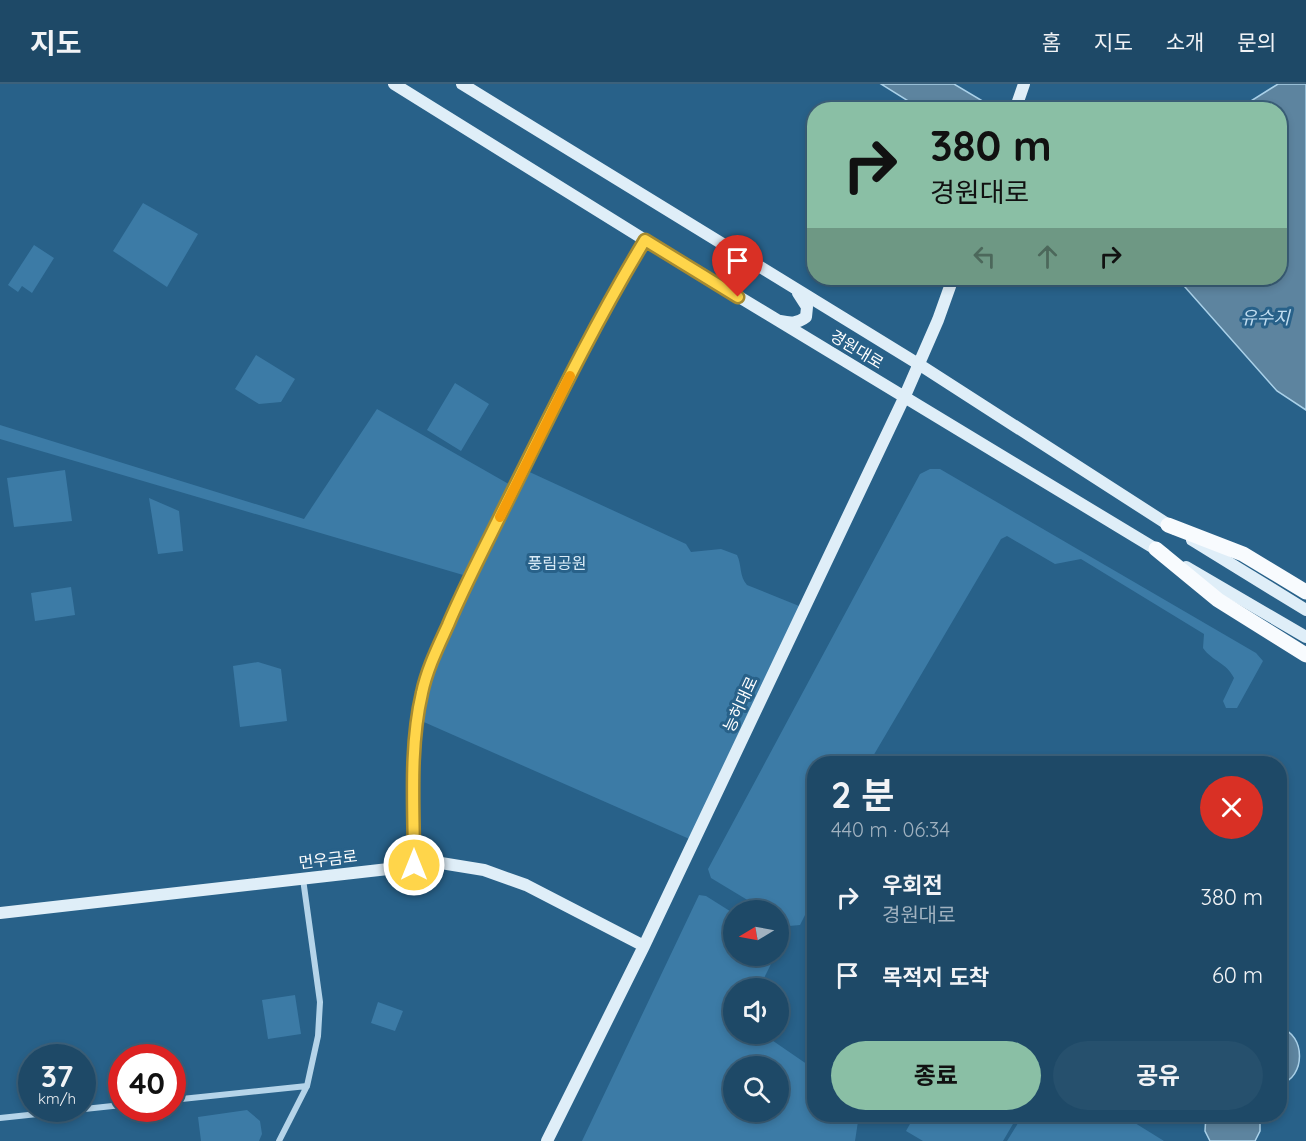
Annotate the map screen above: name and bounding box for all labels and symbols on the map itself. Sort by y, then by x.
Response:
pin [712,235,763,297]
water label: 유수지 [1240,306,1291,329]
street label: 경원대로 [827,325,888,373]
park label: 풍림공원 [528,553,586,573]
street label: 능허대로 [718,673,762,735]
position arrow [382,833,446,897]
street label: 먼우금로 [298,845,359,873]
north arrow [723,900,789,966]
speed limit sign: 40 [108,1044,186,1122]

